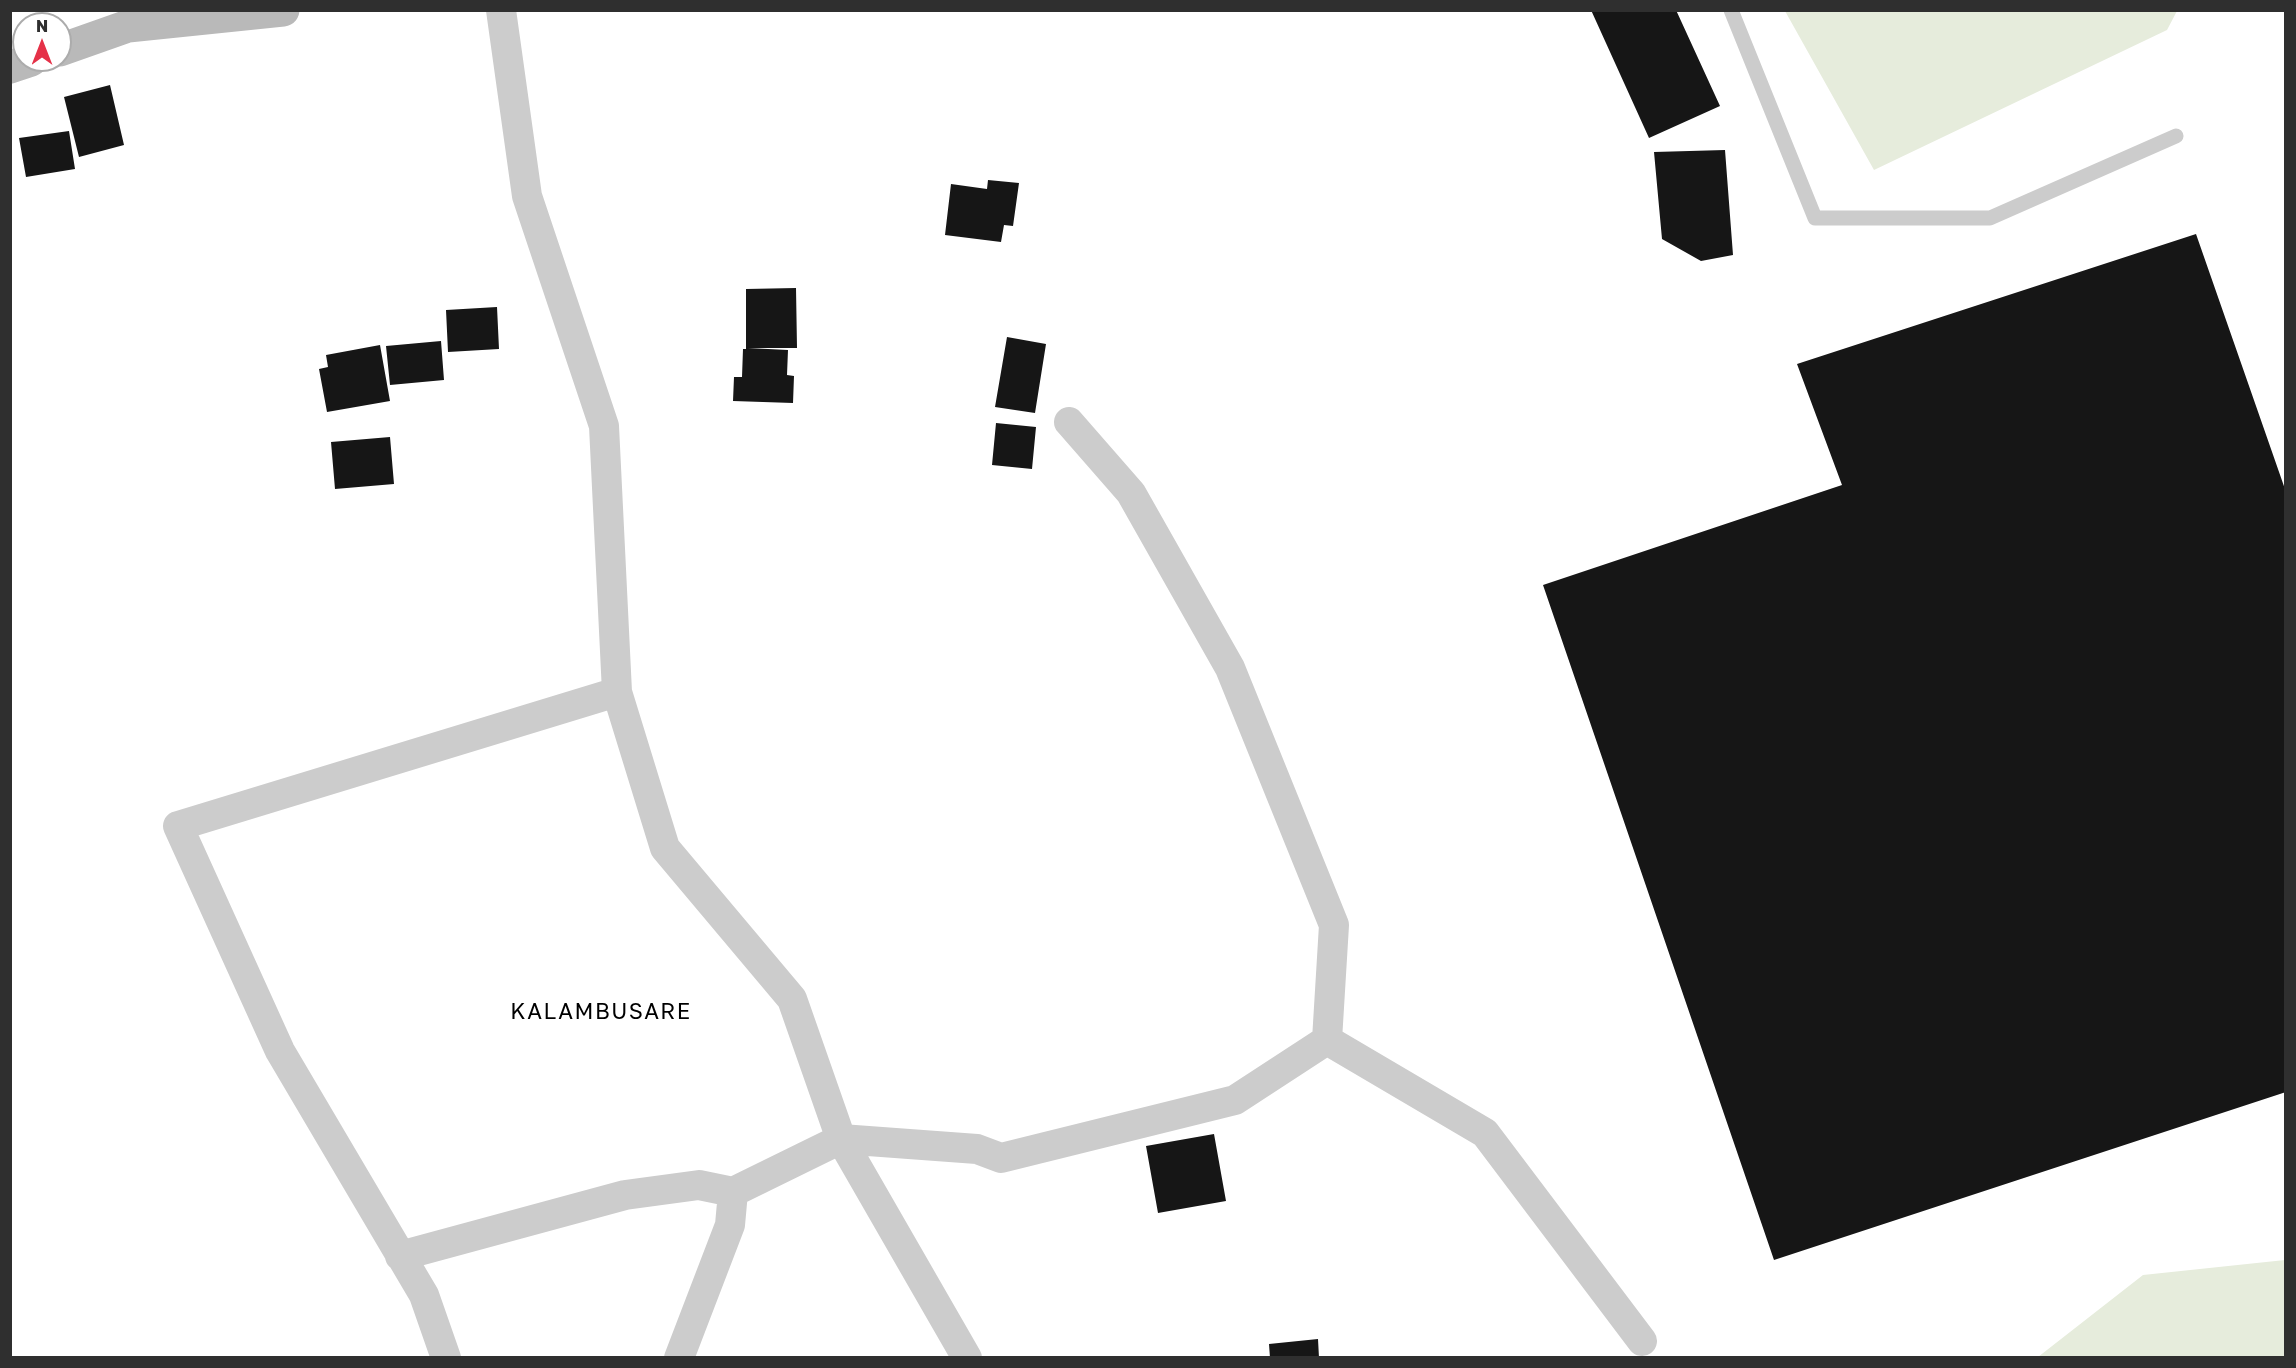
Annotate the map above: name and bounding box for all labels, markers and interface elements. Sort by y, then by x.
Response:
north arrow [12,12,72,72]
text: N [36,16,48,36]
district label: KALAMBUSARE [510,999,692,1025]

